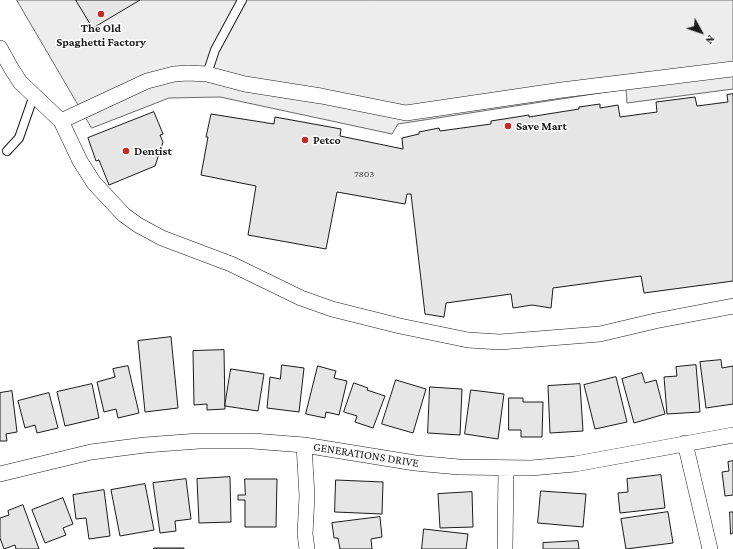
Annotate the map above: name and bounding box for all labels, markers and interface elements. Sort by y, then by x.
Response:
marker: The Old Spaghetti Factory [96,9,106,19]
north arrow [681,12,721,52]
place label: The Old Spaghetti Factory [56,21,146,49]
text: N [703,33,717,46]
place label: Save Mart [516,119,567,133]
marker: Save Mart [503,121,513,131]
place label: Petco [313,133,341,147]
marker: Petco [300,135,310,145]
place label: Dentist [134,144,172,158]
marker: Dentist [121,146,131,156]
house number: 7803 [354,168,374,180]
street label: GENERATIONS DRIVE [312,440,420,470]

